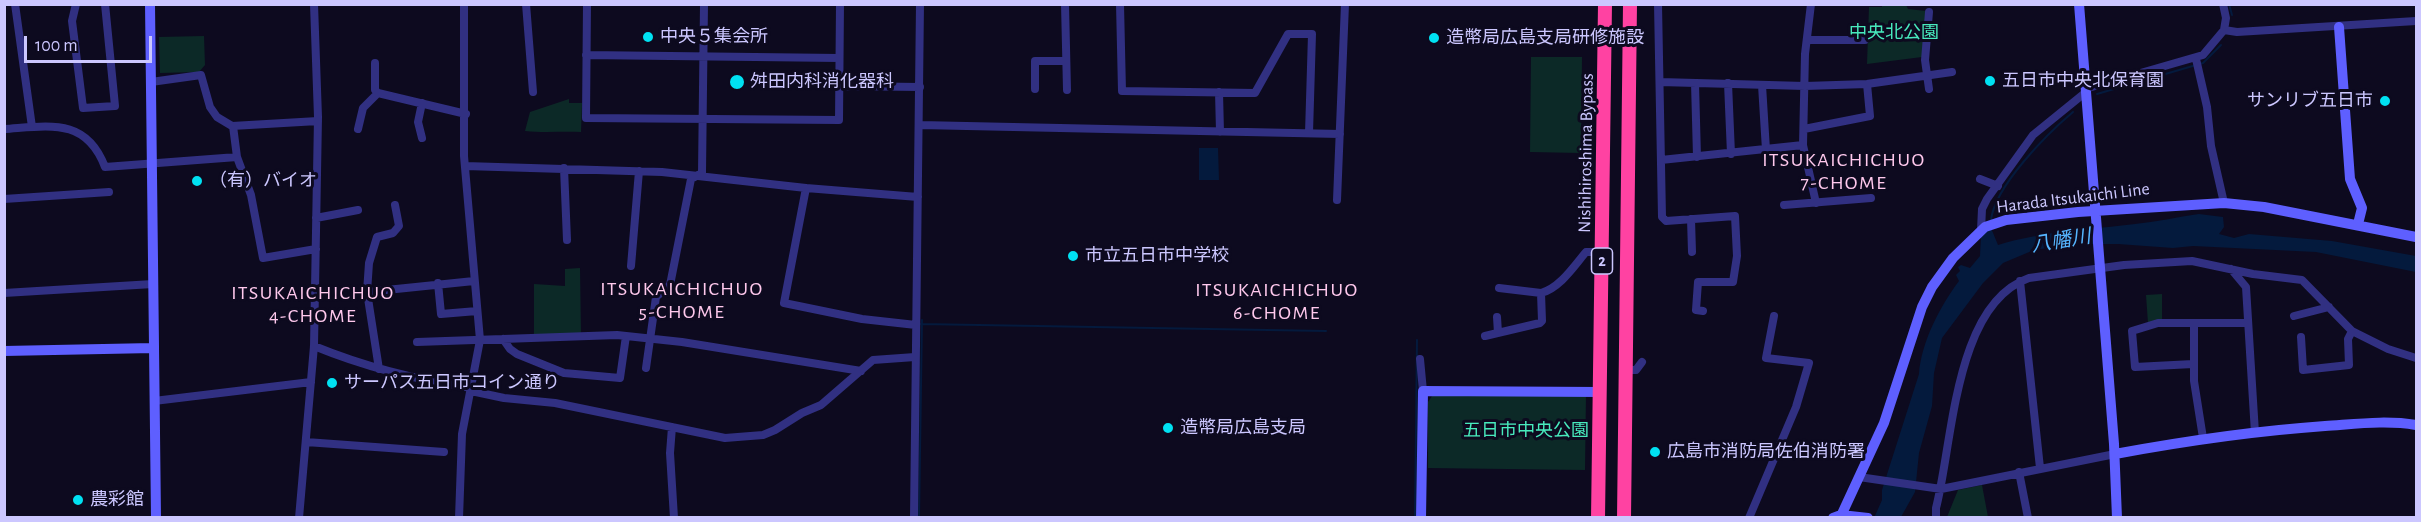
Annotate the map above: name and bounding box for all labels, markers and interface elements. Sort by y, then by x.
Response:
park label: 中央北公園 [1849,22,1939,44]
scale bar [27,24,154,62]
place label: 中央５集会所 [660,26,768,48]
place label: 造幣局広島支局研修施設 [1446,27,1644,49]
marker: 中央５集会所 [641,30,655,44]
marker: 造幣局広島支局研修施設 [1427,31,1441,45]
text: 100 m [35,37,78,55]
place label: 五日市中央北保育園 [2002,70,2164,92]
place label: 舛田内科消化器科 [750,71,894,93]
marker: 舛田内科消化器科 [728,73,746,91]
street label: Nishihiroshima Bypass [1574,73,1598,233]
marker: 五日市中央北保育園 [1983,74,1997,88]
place label: サンリブ五日市 [2247,90,2373,112]
marker: サンリブ五日市 [2378,94,2392,108]
district label: ITSUKAICHICHUO 7-CHOME [1762,148,1926,195]
place label: （有）バイオ [209,170,317,192]
marker: （有）バイオ [190,174,204,188]
street label: Harada Itsukaichi Line [1995,178,2151,218]
water label: 八幡川 [2029,224,2093,258]
place label: 市立五日市中学校 [1085,245,1229,267]
road number: 2 [1592,248,1612,274]
marker: 市立五日市中学校 [1066,249,1080,263]
district label: ITSUKAICHICHUO 5-CHOME [600,277,764,324]
district label: ITSUKAICHICHUO 6-CHOME [1195,278,1359,325]
district label: ITSUKAICHICHUO 4-CHOME [231,281,395,328]
place label: サーパス五日市コイン通り [344,372,560,394]
marker: サーパス五日市コイン通り [325,376,339,390]
place label: 造幣局広島支局 [1180,417,1306,439]
park label: 五日市中央公園 [1463,420,1589,442]
marker: 造幣局広島支局 [1161,421,1175,435]
place label: 広島市消防局佐伯消防署 [1667,441,1865,463]
marker: 広島市消防局佐伯消防署 [1648,445,1662,459]
place label: 農彩館 [90,489,144,511]
marker: 農彩館 [71,493,85,507]

